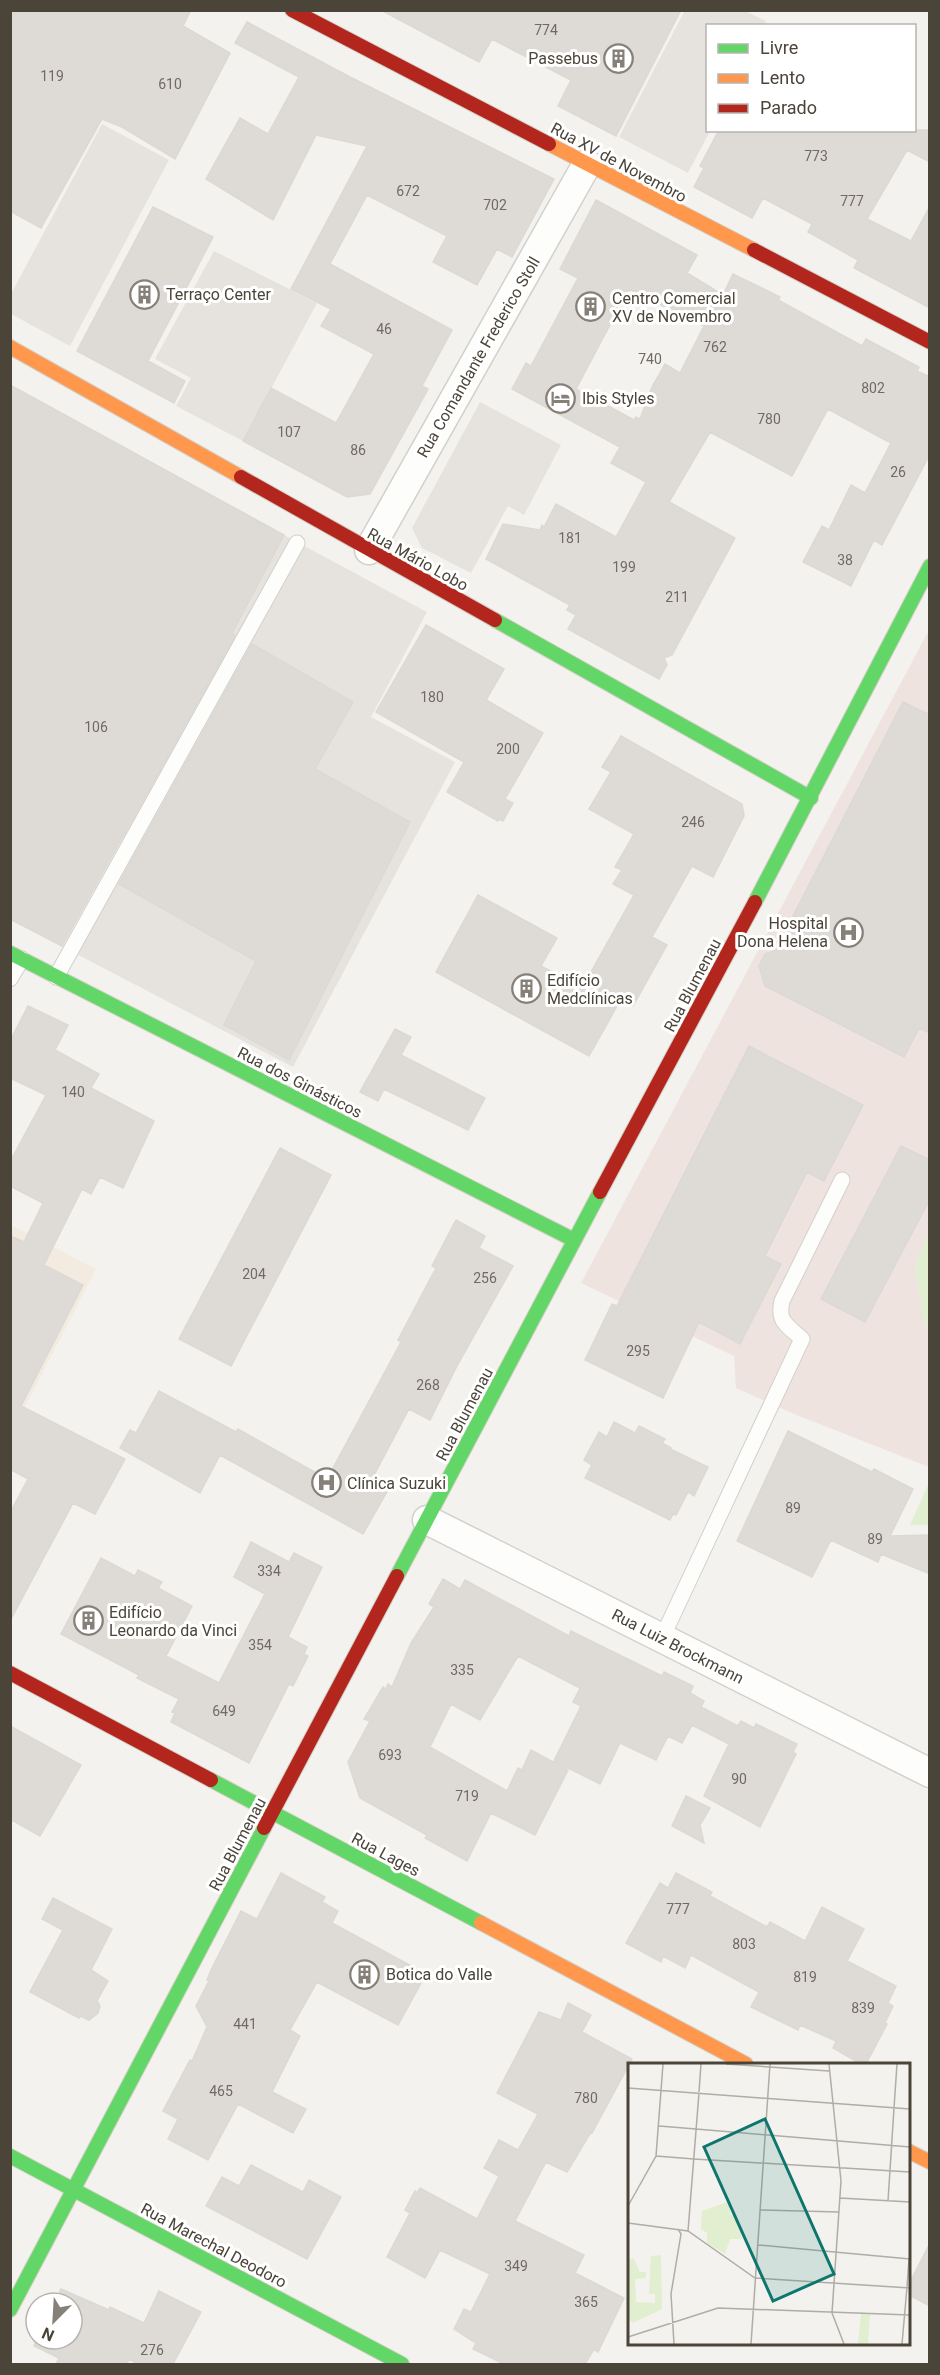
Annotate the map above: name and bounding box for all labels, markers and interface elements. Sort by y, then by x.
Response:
house number: 774 [534,22,558,38]
legend [706,24,916,132]
text: Livre [760,37,798,58]
building icon: Passebus [603,42,635,74]
place label: Passebus [528,49,598,68]
text: Lento [760,67,805,88]
house number: 119 [40,68,64,84]
house number: 610 [158,76,182,92]
text: Parado [760,97,817,118]
street label: Rua XV de Novembro [548,119,690,206]
house number: 773 [804,148,828,164]
house number: 672 [396,183,420,199]
house number: 777 [840,193,864,209]
house number: 702 [483,197,507,213]
street label: Rua Comandante Frederico Stoll [413,253,544,461]
building icon: Terraço Center [129,278,161,310]
place label: Terraço Center [166,285,271,304]
place label: Centro Comercial XV de Novembro [612,289,736,326]
building icon: Centro Comercial XV de Novembro [575,291,607,323]
house number: 46 [376,321,392,337]
house number: 762 [703,339,727,355]
house number: 740 [638,351,662,367]
house number: 802 [861,380,885,396]
hotel icon: Ibis Styles [545,382,577,414]
place label: Ibis Styles [582,389,654,408]
house number: 780 [757,411,781,427]
house number: 107 [277,424,301,440]
house number: 86 [350,442,366,458]
house number: 26 [890,464,906,480]
street label: Rua Mário Lobo [364,524,471,595]
house number: 181 [558,530,582,546]
house number: 38 [837,552,853,568]
house number: 199 [612,559,636,575]
house number: 211 [665,589,689,605]
house number: 180 [420,689,444,705]
house number: 106 [84,719,108,735]
house number: 200 [496,741,520,757]
house number: 246 [681,814,705,830]
place label: Hospital Dona Helena [737,914,828,951]
hospital icon: Hospital Dona Helena [833,916,865,948]
street label: Rua Blumenau [660,935,725,1035]
place label: Edifício Medclínicas [547,971,633,1008]
building icon: Edifício Medclínicas [510,973,542,1005]
street label: Rua dos Ginásticos [234,1043,365,1122]
house number: 140 [61,1084,85,1100]
house number: 204 [242,1266,266,1282]
house number: 256 [473,1270,497,1286]
house number: 295 [626,1343,650,1359]
street label: Rua Blumenau [432,1364,497,1464]
house number: 268 [416,1377,440,1393]
hospital icon: Clínica Suzuki [310,1467,342,1499]
place label: Clínica Suzuki [347,1474,446,1493]
house number: 89 [785,1500,801,1516]
house number: 89 [867,1531,883,1547]
house number: 334 [257,1563,281,1579]
place label: Edifício Leonardo da Vinci [109,1603,237,1640]
building icon: Edifício Leonardo da Vinci [72,1605,104,1637]
street label: Rua Luiz Brockmann [609,1605,747,1688]
house number: 354 [248,1637,272,1653]
house number: 335 [450,1662,474,1678]
house number: 649 [212,1703,236,1719]
house number: 693 [378,1747,402,1763]
house number: 90 [731,1771,747,1787]
house number: 719 [455,1788,479,1804]
street label: Rua Blumenau [205,1794,270,1894]
street label: Rua Lages [348,1829,423,1880]
house number: 777 [666,1901,690,1917]
house number: 803 [732,1936,756,1952]
building icon: Botica do Valle [349,1958,381,1990]
place label: Botica do Valle [386,1965,492,1984]
house number: 819 [793,1969,817,1985]
house number: 839 [851,2000,875,2016]
house number: 441 [233,2016,257,2032]
inset map [628,2063,910,2345]
house number: 465 [209,2083,233,2099]
house number: 780 [574,2090,598,2106]
street label: Rua Marechal Deodoro [138,2199,290,2292]
house number: 349 [504,2258,528,2274]
north arrow [24,2291,84,2351]
house number: 365 [574,2294,598,2310]
text: N [39,2323,57,2345]
house number: 276 [140,2342,164,2358]

